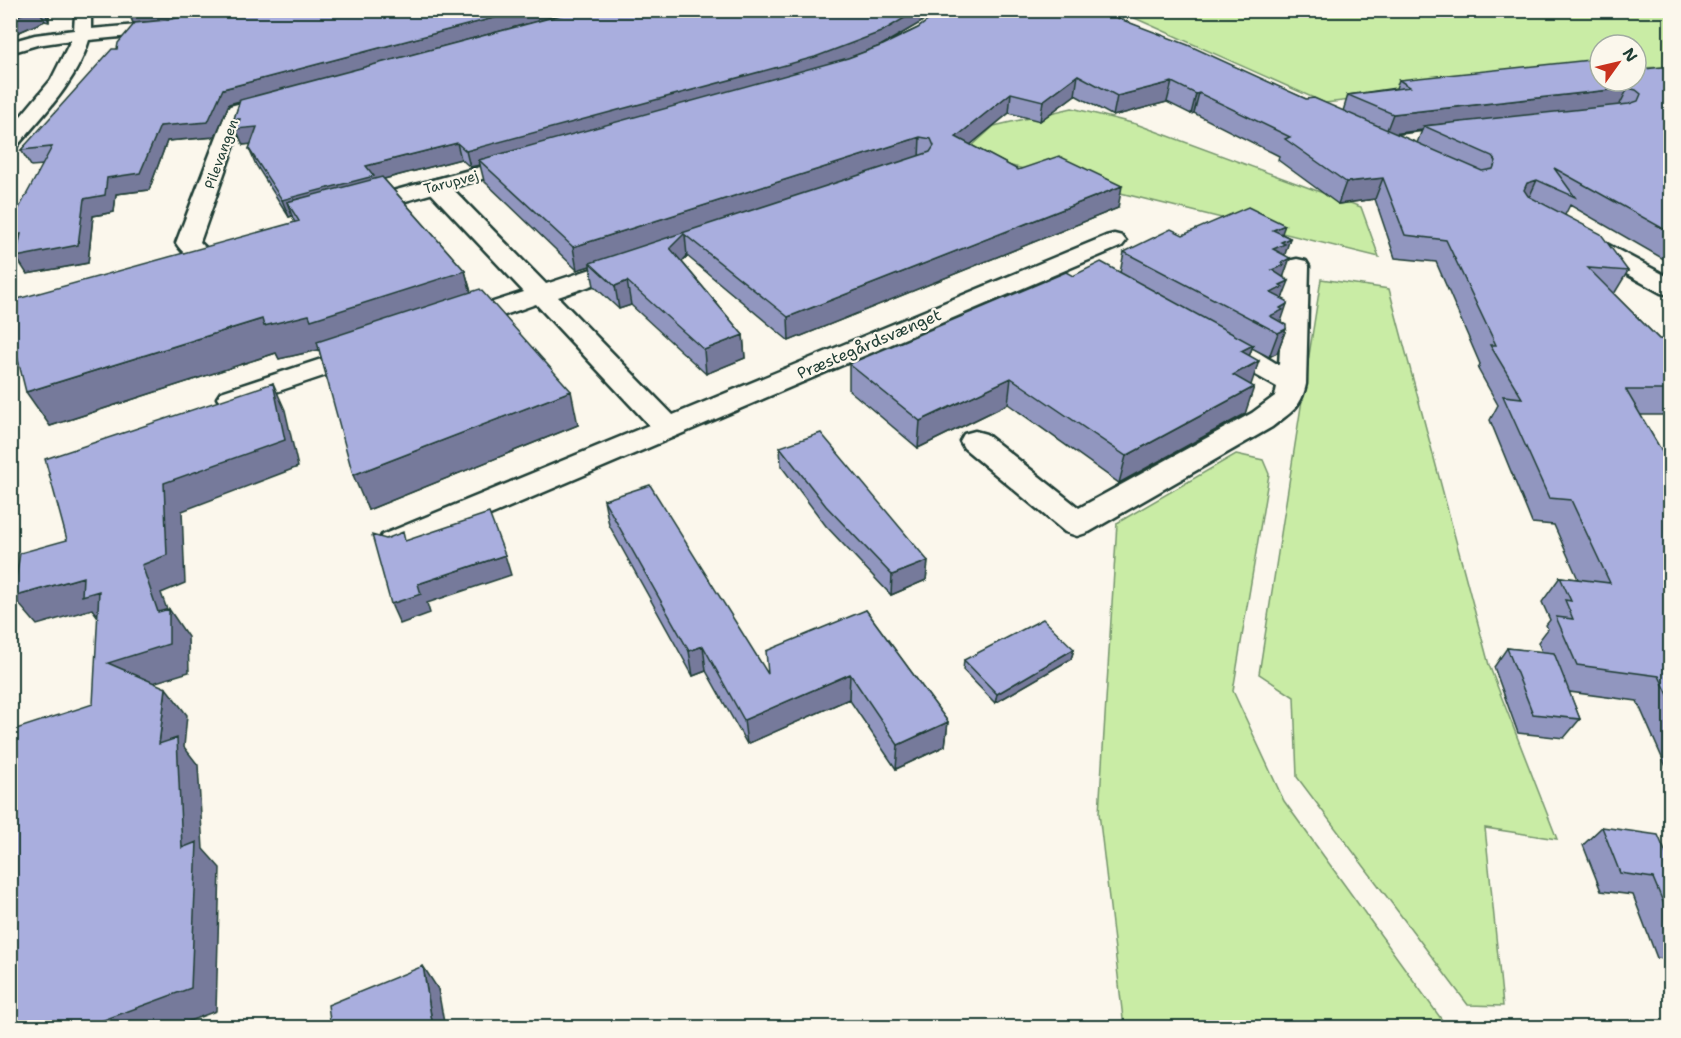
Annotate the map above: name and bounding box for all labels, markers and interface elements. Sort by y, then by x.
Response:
north arrow [1588,33,1648,93]
text: N [1618,44,1642,66]
street label: Pilevangen [200,116,242,191]
street label: Tarupvej [422,166,480,198]
street label: Præstegårdsvænget [794,304,944,384]

